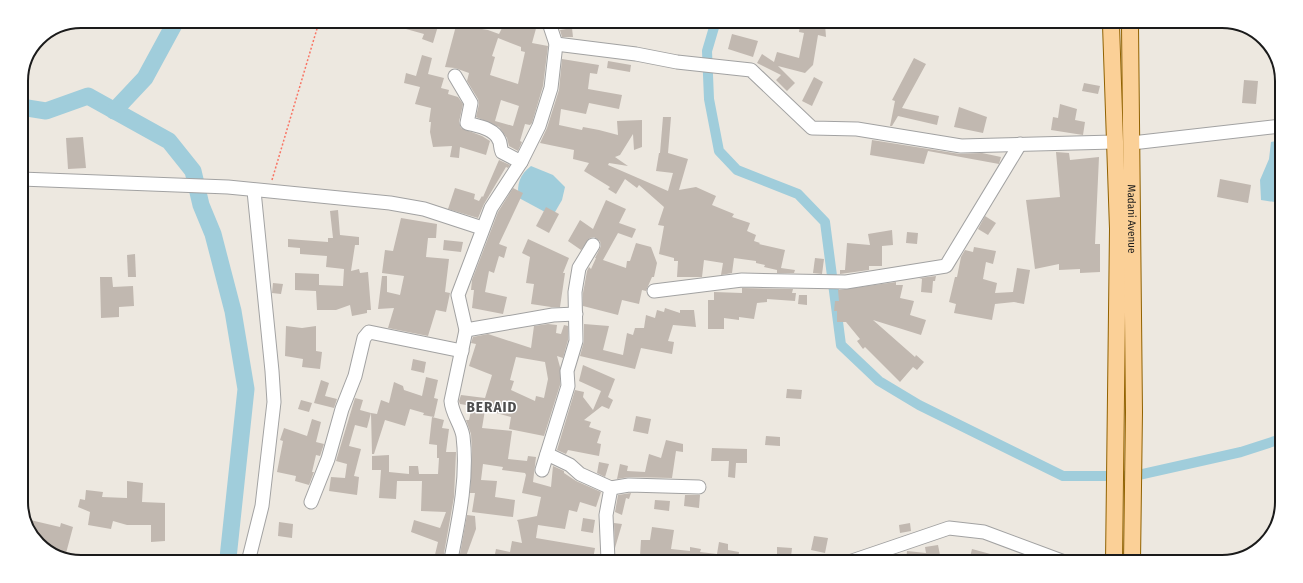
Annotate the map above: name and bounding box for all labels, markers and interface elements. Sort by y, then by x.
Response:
street label: Madani Avenue [1125,185,1138,253]
district label: BERAID [466,398,518,416]

